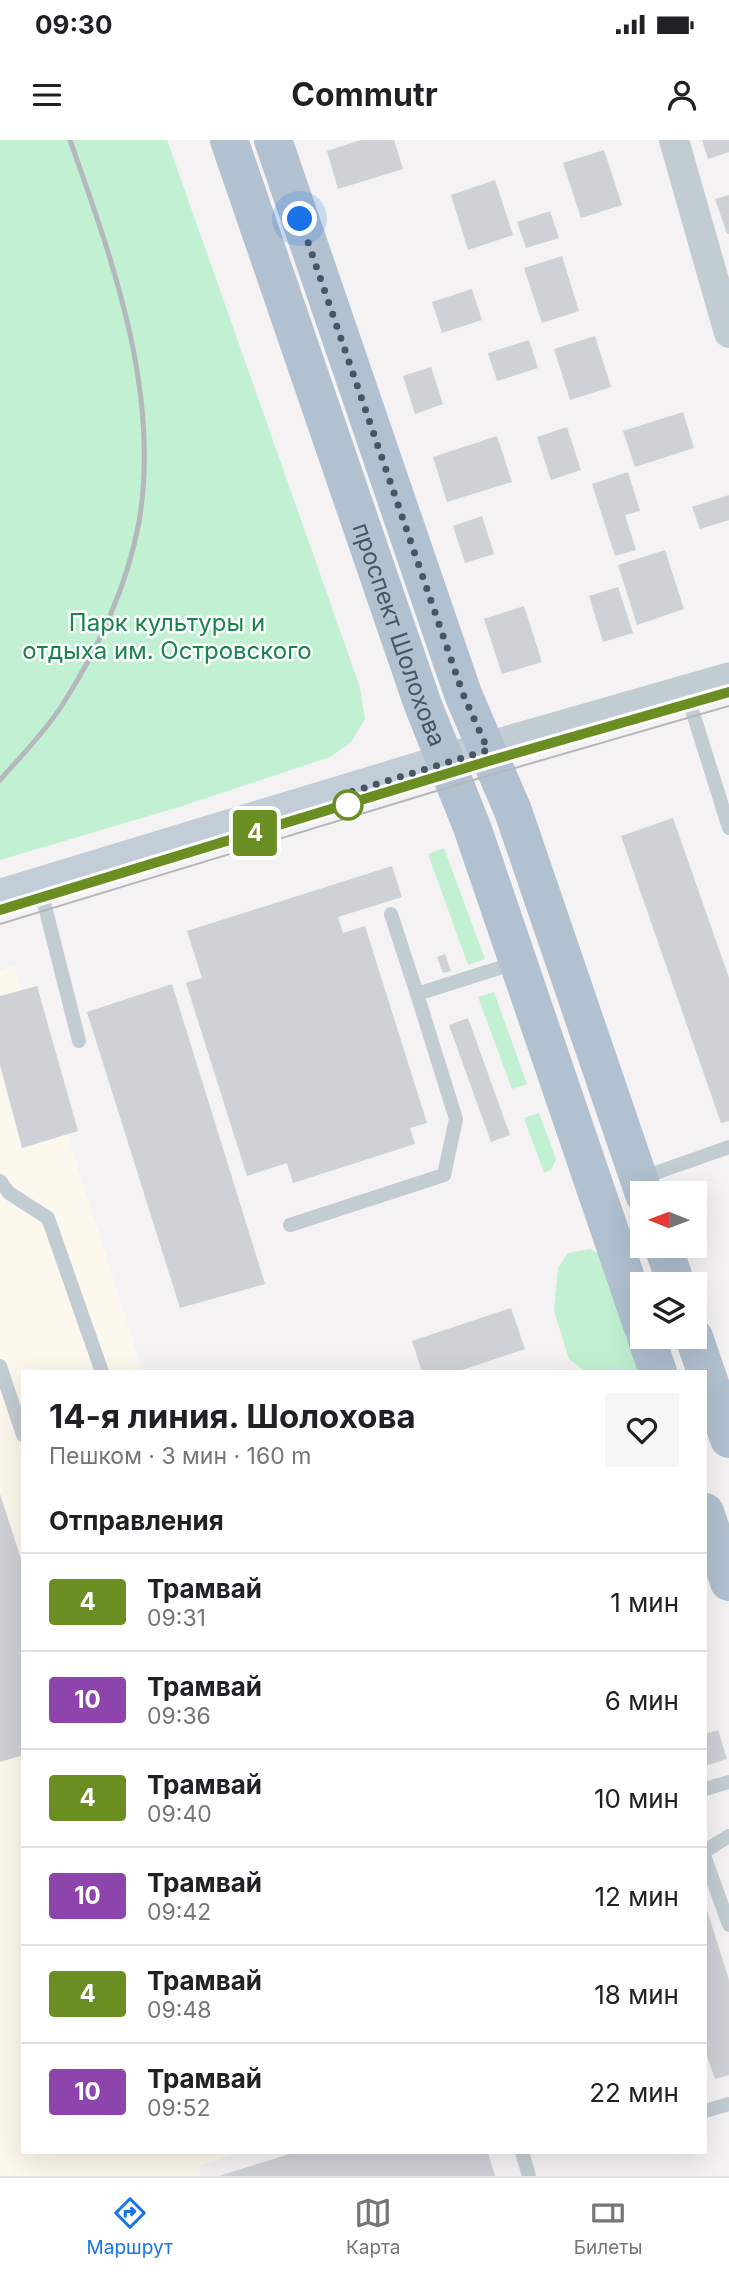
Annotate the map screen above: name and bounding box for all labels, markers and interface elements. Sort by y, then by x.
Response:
text: 09:30 [35,9,112,40]
text: Commutr [291,75,438,114]
icon: menu [28,76,66,114]
icon: person [663,76,701,114]
your location [282,201,317,236]
street label: проспект Шолохова [347,519,453,750]
park label: Парк культуры и отдыха им. Островского [22,608,312,665]
unlabelled marker [333,790,363,820]
line badge: 4 [232,810,278,856]
text: 4 [247,818,263,847]
north arrow [630,1181,707,1258]
map controls [630,1181,707,1349]
button: layers [630,1272,707,1349]
button: heart [605,1393,679,1467]
text: 14-я линия. Шолохова [49,1396,416,1436]
text: Пешком · 3 мин · 160 m [49,1442,311,1470]
text: Отправления [49,1505,224,1536]
text: Трамвай [147,1573,262,1604]
text: 4 [79,1587,96,1616]
text: 1 мин [610,1587,679,1618]
text: 09:31 [147,1604,206,1632]
text: Трамвай [147,1671,262,1702]
text: 10 [74,1685,101,1714]
text: 6 мин [605,1685,679,1716]
text: 09:36 [147,1702,211,1730]
text: Трамвай [147,1769,262,1800]
text: 4 [79,1783,96,1812]
text: 10 мин [594,1783,679,1814]
text: 09:40 [147,1800,212,1828]
text: Трамвай [147,1867,262,1898]
text: 10 [74,1881,101,1910]
text: 12 мин [594,1881,679,1912]
text: 09:42 [147,1898,211,1926]
text: Трамвай [147,1965,262,1996]
text: 4 [79,1979,96,2008]
text: 18 мин [594,1979,679,2010]
text: 09:48 [147,1996,212,2024]
text: Трамвай [147,2063,262,2094]
text: 10 [74,2077,101,2106]
text: 22 мин [589,2077,679,2108]
text: 09:52 [147,2094,210,2122]
tab: Маршрут [87,2194,173,2259]
tab: Карта [346,2194,401,2259]
tab: Билеты [574,2194,642,2259]

